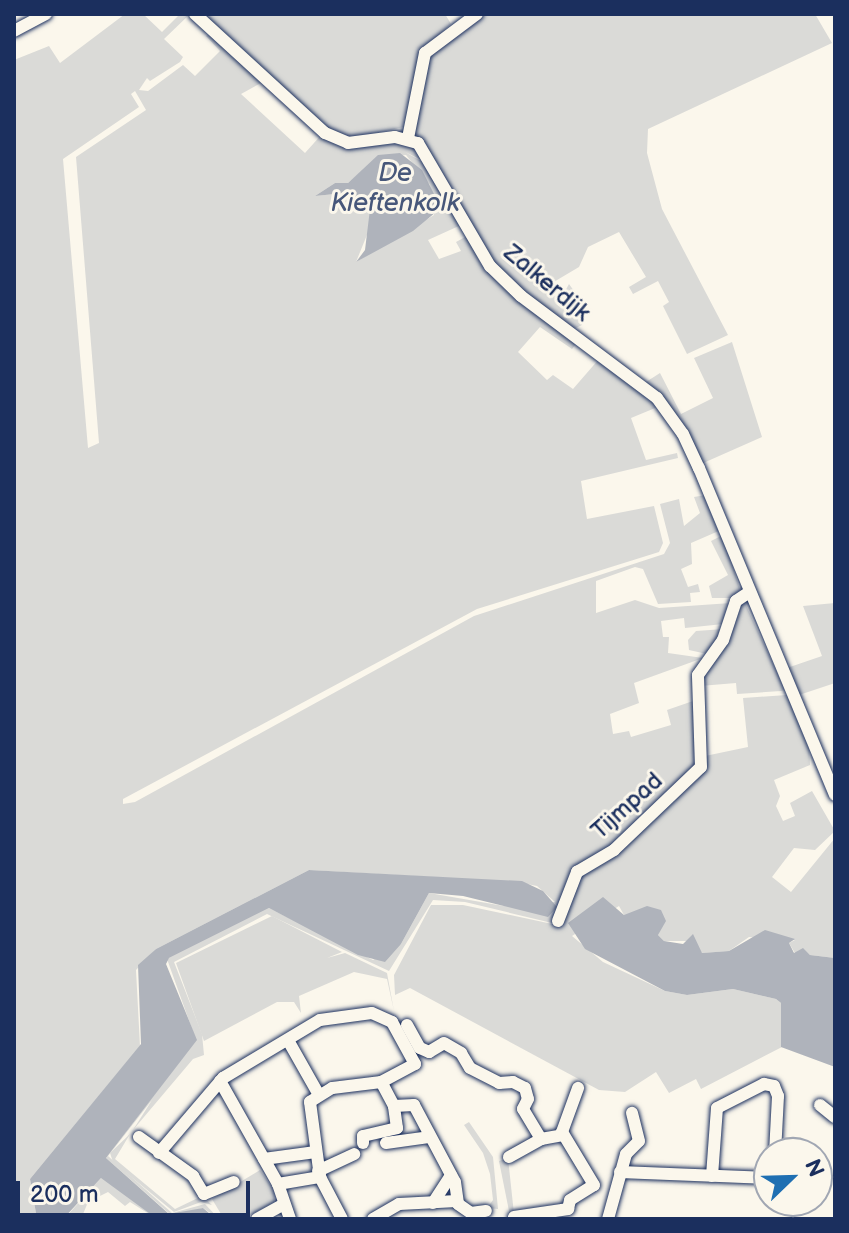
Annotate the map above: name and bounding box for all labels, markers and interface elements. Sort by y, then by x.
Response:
water label: De Kieftenkolk [330,158,460,220]
street label: Zalkerdijk [498,238,596,328]
street label: Tijmpad [585,767,669,845]
north arrow [753,1137,833,1217]
text: N [798,1155,829,1181]
scale bar [20,1165,254,1215]
text: 200 m [30,1180,99,1209]

